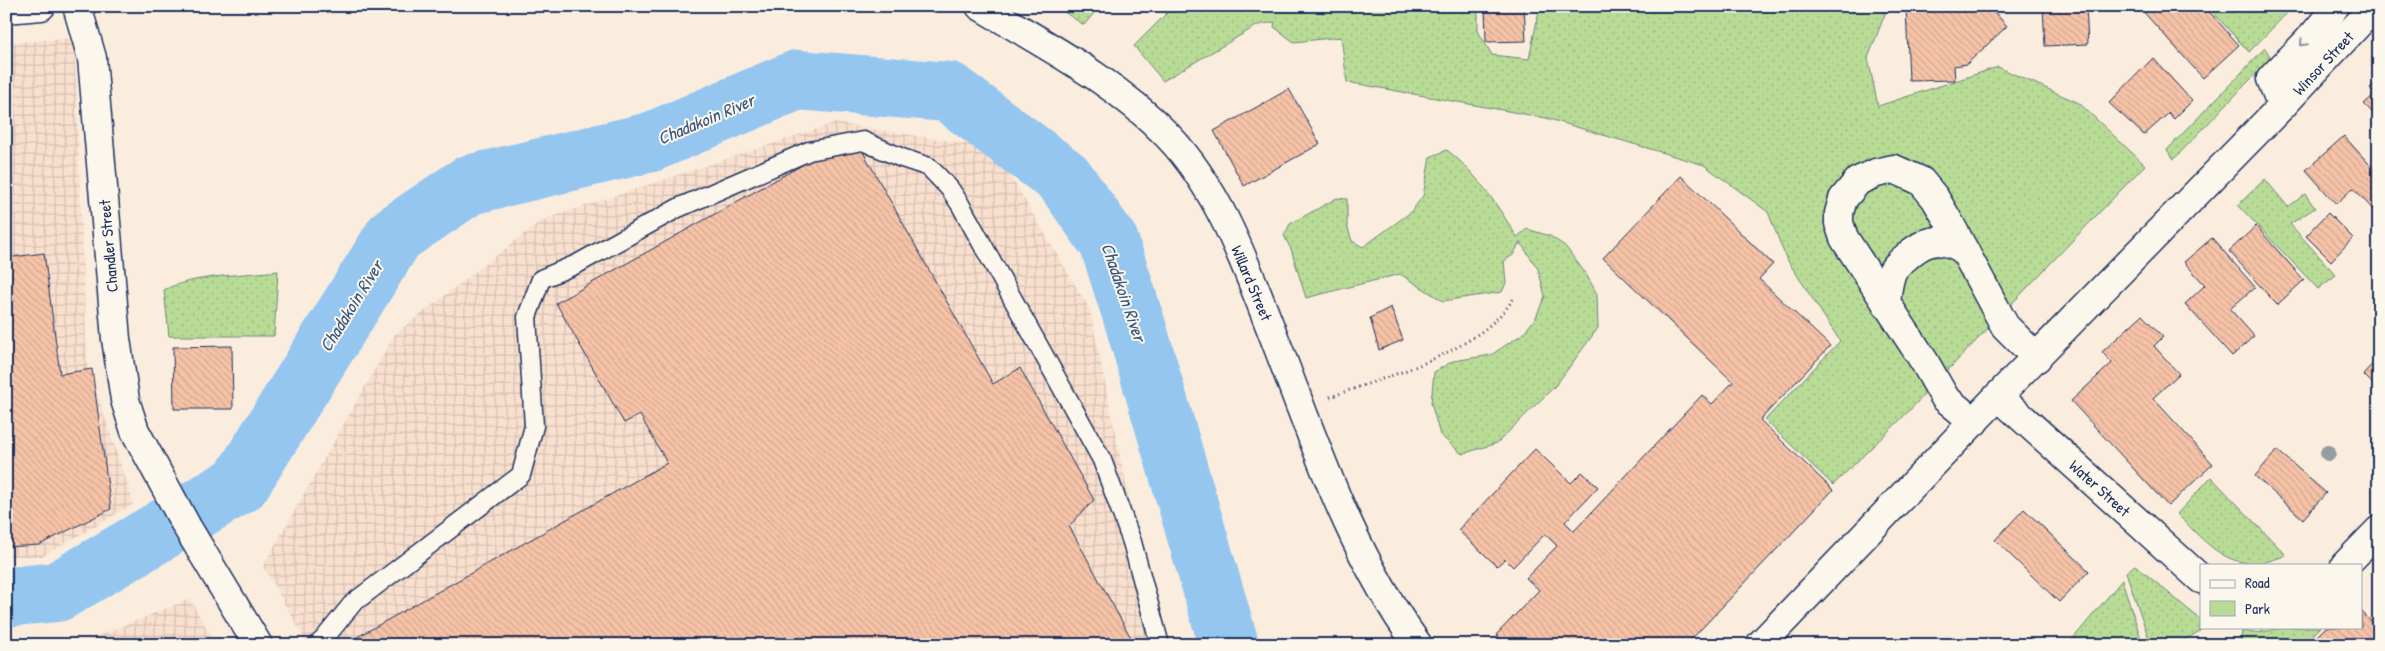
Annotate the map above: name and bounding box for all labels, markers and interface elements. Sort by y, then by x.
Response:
street label: Winsor Street [2288,26,2359,100]
one-way arrow [2300,37,2309,46]
water label: Chadakoin River [654,87,760,151]
street label: Chandler Street [93,198,123,293]
water label: Chadakoin River [1095,239,1153,347]
street label: Willard Street [1226,242,1278,325]
water label: Chadakoin River [313,254,390,356]
street label: Water Street [2065,455,2136,522]
legend [2200,564,2362,628]
text: Road [2245,572,2270,593]
text: Park [2245,598,2270,619]

